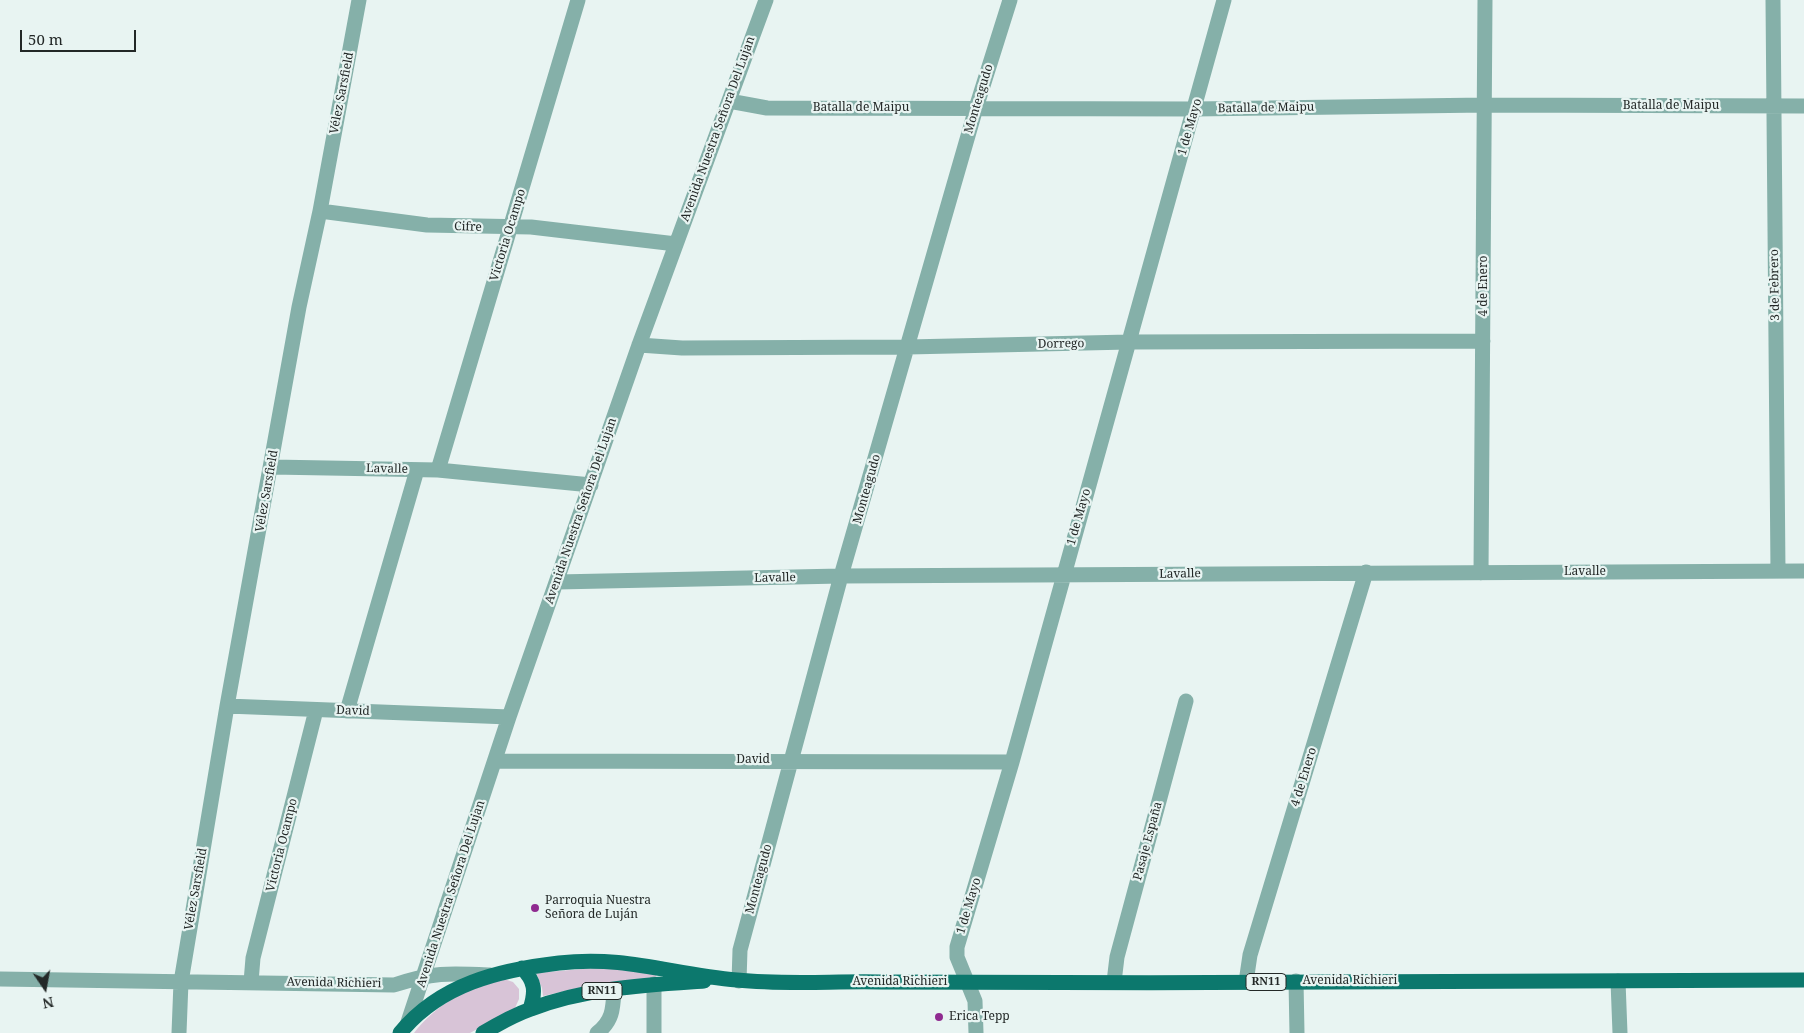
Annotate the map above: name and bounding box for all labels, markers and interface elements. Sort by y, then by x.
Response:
scale bar [22,20,139,52]
text: 50 m [28,29,63,49]
street label: Avenida Nuestra Señora Del Lujan [678,34,758,224]
street label: Vélez Sarsfield [327,51,357,135]
street label: Monteagudo [962,63,996,135]
street label: 1 de Mayo [1175,97,1205,157]
street label: Batalla de Maipu [1623,99,1719,113]
street label: Batalla de Maipu [1218,100,1314,116]
street label: Batalla de Maipu [813,101,909,115]
street label: Victoria Ocampo [487,187,529,283]
street label: Cifre [454,219,482,235]
street label: 3 de Febrero [1767,249,1783,321]
street label: 4 de Enero [1477,256,1491,316]
street label: Dorrego [1038,336,1084,352]
street label: Avenida Nuestra Señora Del Lujan [542,416,620,606]
street label: Vélez Sarsfield [253,449,281,533]
street label: Monteagudo [850,453,884,525]
street label: Lavalle [366,461,408,477]
street label: 1 de Mayo [1064,487,1094,547]
street label: Lavalle [1564,565,1606,579]
street label: Lavalle [1159,566,1201,582]
street label: Lavalle [754,570,796,586]
street label: David [336,703,370,719]
street label: 4 de Enero [1288,746,1320,808]
street label: David [736,753,770,767]
street label: Victoria Ocampo [263,797,301,893]
street label: Avenida Nuestra Señora Del Lujan [414,799,488,989]
street label: Pasaje España [1131,800,1165,882]
street label: Monteagudo [743,843,775,915]
street label: Vélez Sarsfield [182,847,210,931]
street label: 1 de Mayo [954,876,984,936]
place label: Parroquia Nuestra Señora de Luján [545,894,651,922]
marker: Parroquia Nuestra Señora de Luján [529,902,541,914]
north arrow [20,963,70,1013]
road number: RN11 [1246,974,1286,990]
street label: Avenida Richieri [1303,974,1397,988]
street label: Avenida Richieri [286,975,382,991]
street label: Avenida Richieri [853,975,947,989]
road number: RN11 [582,982,622,999]
text: N [41,993,56,1014]
place label: Erica Tepp [949,1010,1010,1024]
marker: Erica Tepp [933,1011,945,1023]

